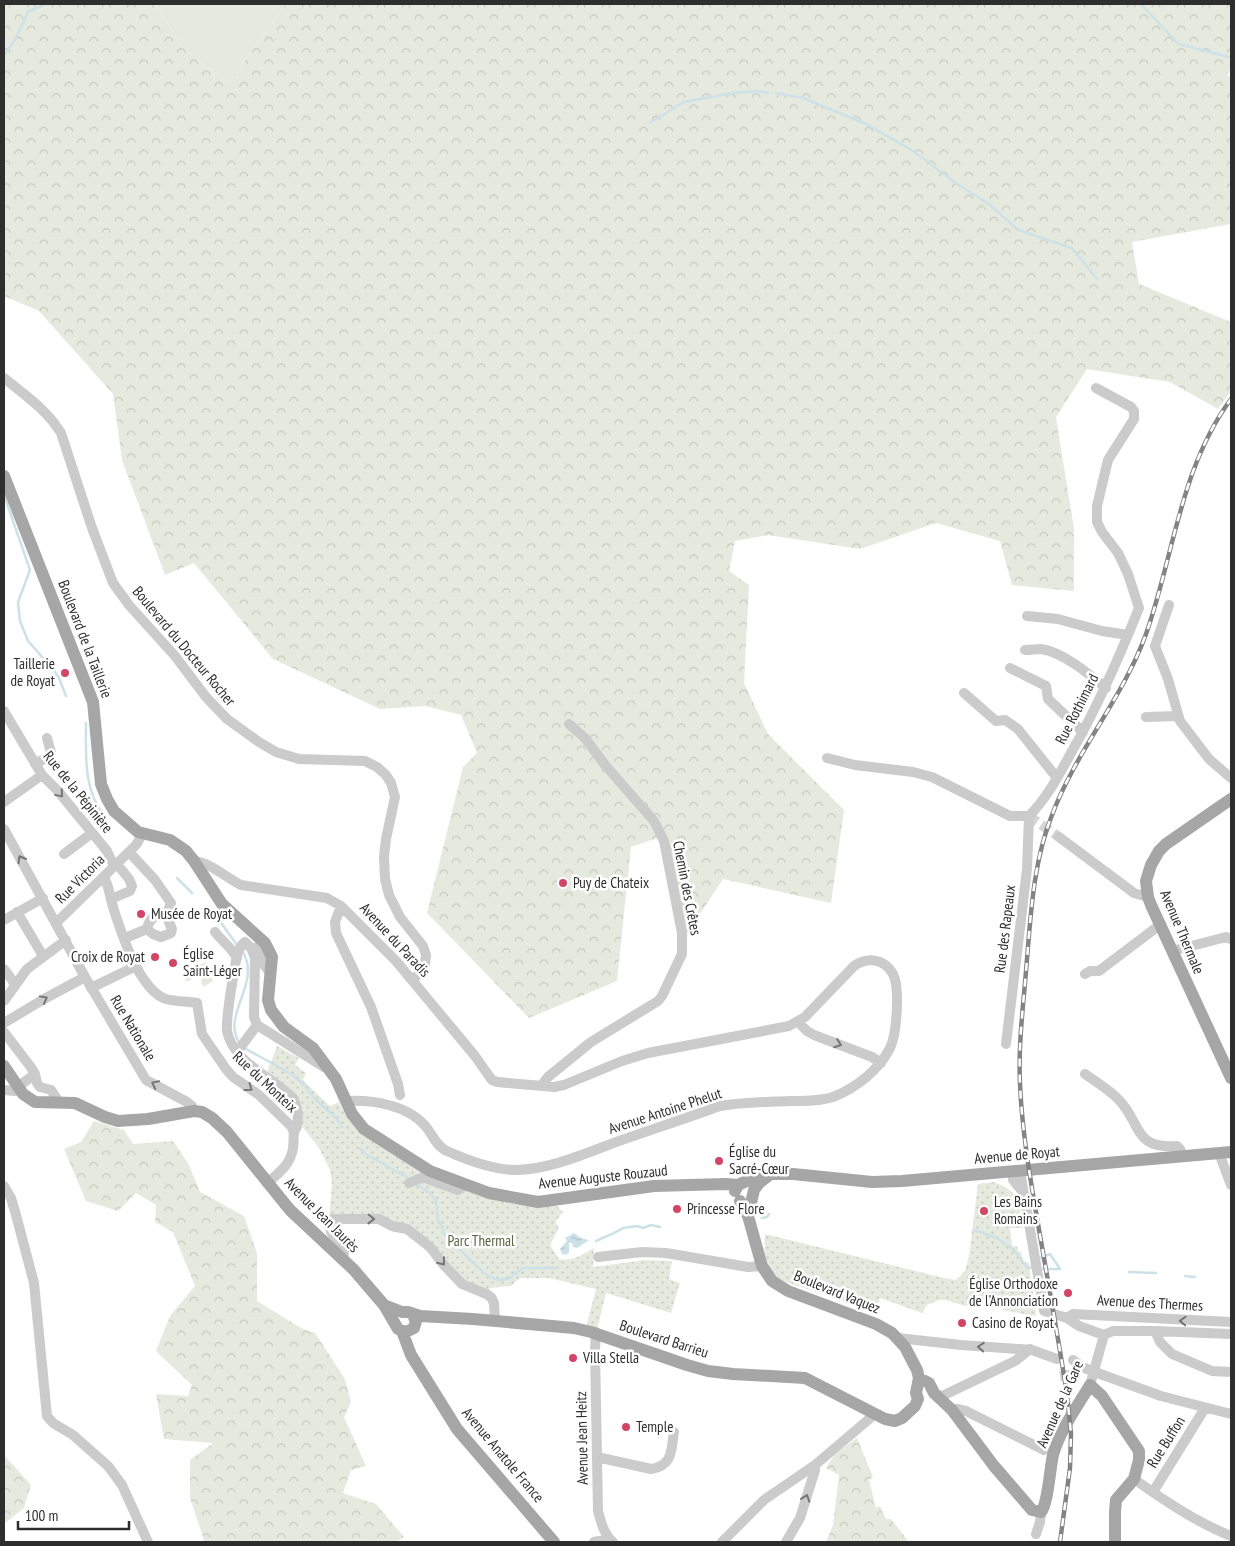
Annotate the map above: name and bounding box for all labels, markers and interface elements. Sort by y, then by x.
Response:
street label: Boulevard de la Taillerie [54,577,117,700]
street label: Boulevard du Docteur Rocher [129,582,241,710]
place label: Taillerie de Royat [10,654,55,690]
marker: Taillerie de Royat [59,667,71,679]
street label: Rue Rothimard [1051,670,1102,747]
street label: Rue de la Pépinière [39,747,117,837]
one-way arrow [55,789,64,798]
street label: Chemin des Crêtes [669,839,706,937]
street label: Rue Victoria [51,850,108,907]
one-way arrow [17,856,27,865]
place label: Puy de Chateix [573,873,649,892]
marker: Puy de Chateix [557,877,569,889]
street label: Rue des Rapeaux [990,884,1019,974]
street label: Avenue Thermale [1156,887,1209,977]
street label: Avenue du Paradis [356,899,435,981]
place label: Musée de Royat [151,904,232,923]
marker: Musée de Royat [135,908,147,920]
place label: Église Saint-Léger [183,944,243,980]
place label: Croix de Royat [71,947,145,966]
marker: Croix de Royat [149,951,161,963]
marker: Église Saint-Léger [167,957,179,969]
street label: Rue Nationale [106,991,160,1064]
one-way arrow [38,995,47,1005]
one-way arrow [833,1038,842,1048]
street label: Rue du Monteix [229,1047,302,1116]
one-way arrow [151,1080,160,1090]
one-way arrow [243,1082,253,1091]
street label: Avenue Antoine Phelut [606,1083,724,1138]
street label: Avenue de Royat [973,1141,1060,1168]
place label: Église du Sacré-Cœur [729,1142,790,1178]
marker: Église du Sacré-Cœur [713,1155,725,1167]
street label: Avenue Auguste Rouzaud [537,1160,668,1193]
street label: Avenue Jean Jaurès [281,1173,364,1256]
place label: Les Bains Romains [994,1192,1042,1228]
place label: Princesse Flore [687,1199,765,1218]
marker: Princesse Flore [671,1203,683,1215]
marker: Les Bains Romains [978,1205,990,1217]
one-way arrow [367,1214,375,1224]
park label: Parc Thermal [447,1231,515,1250]
one-way arrow [436,1257,445,1266]
street label: Boulevard Vaquez [791,1266,883,1317]
place label: Église Orthodoxe de l'Annonciation [969,1274,1058,1310]
marker: Église Orthodoxe de l'Annonciation [1062,1287,1074,1299]
street label: Avenue des Thermes [1096,1290,1204,1315]
place label: Casino de Royat [972,1313,1054,1332]
street label: Boulevard Barrieu [617,1315,711,1362]
one-way arrow [1178,1315,1186,1326]
marker: Casino de Royat [956,1317,968,1329]
one-way arrow [977,1341,985,1352]
place label: Villa Stella [582,1348,639,1367]
marker: Villa Stella [567,1352,579,1364]
street label: Avenue de la Gare [1032,1357,1087,1450]
street label: Avenue Jean Heitz [571,1391,592,1485]
street label: Avenue Anatole France [458,1403,549,1506]
street label: Rue Buffon [1142,1412,1189,1471]
place label: Temple [636,1417,673,1436]
marker: Temple [620,1421,632,1433]
one-way arrow [800,1494,810,1503]
scale bar [18,1498,129,1530]
text: 100 m [25,1506,58,1525]

